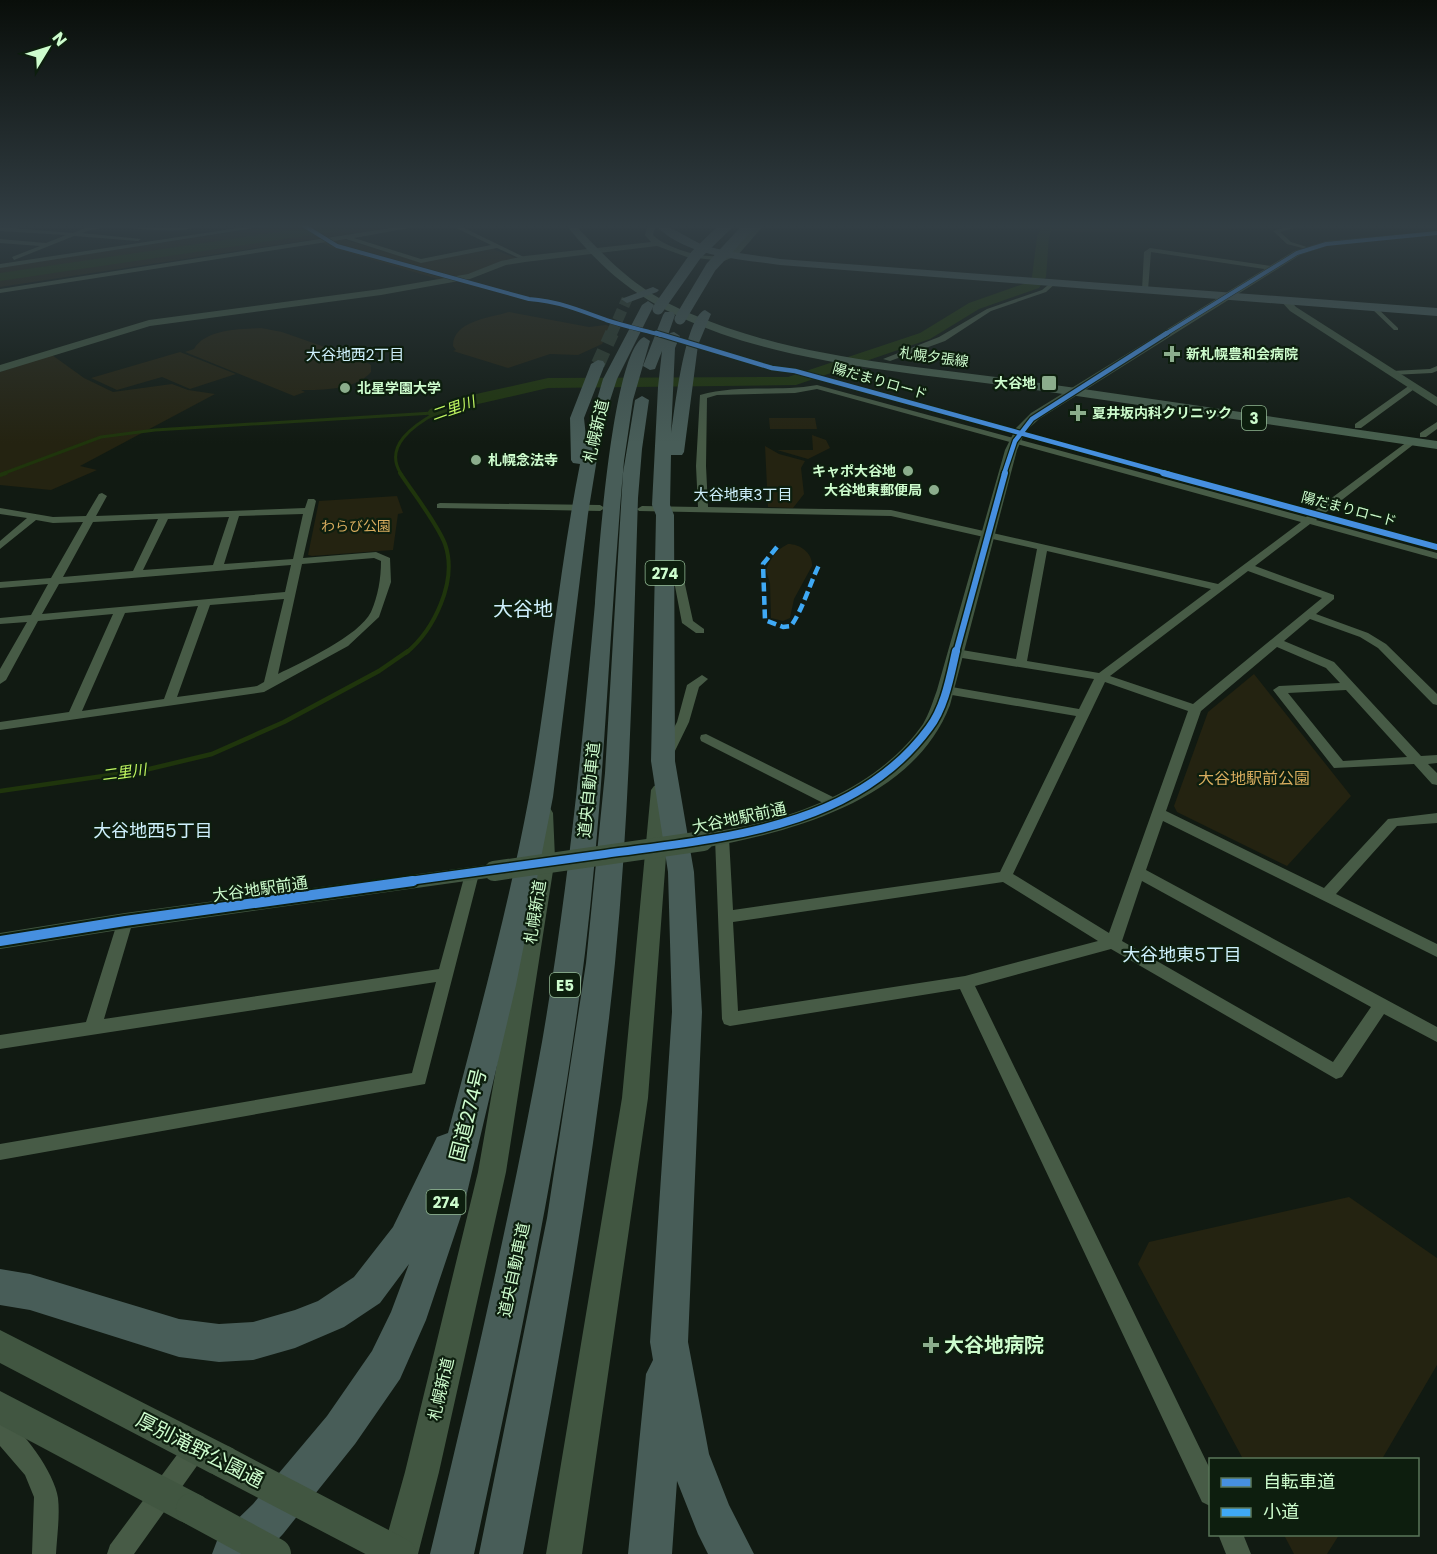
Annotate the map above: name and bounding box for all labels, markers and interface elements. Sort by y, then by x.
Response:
north arrow [18,18,78,78]
text: N [47,27,72,51]
street label: 札幌夕張線 [898,342,970,372]
district label: 大谷地西2丁目 [306,344,404,365]
place label: 新札幌豊和会病院 [1186,344,1298,364]
marker: 新札幌豊和会病院 [1163,345,1181,363]
street label: 陽だまりロード [830,358,930,404]
place label: 大谷地 [994,373,1036,393]
marker: 大谷地 [1040,374,1058,392]
place label: 北星学園大学 [357,378,441,398]
marker: 北星学園大学 [338,381,352,395]
water label: 二里川 [428,390,480,425]
street label: 札幌新道 [578,397,614,465]
place label: 夏井坂内科クリニック [1092,403,1232,423]
marker: 夏井坂内科クリニック [1069,404,1087,422]
road number: 3 [1242,406,1266,430]
place label: 札幌念法寺 [488,450,558,470]
marker: 札幌念法寺 [469,453,483,467]
place label: キャポ大谷地 [812,461,896,481]
marker: キャポ大谷地 [901,464,915,478]
place label: 大谷地東郵便局 [824,480,922,500]
marker: 大谷地東郵便局 [927,483,941,497]
district label: 大谷地東3丁目 [694,484,792,505]
street label: 陽だまりロード [1299,487,1399,531]
park label: わらび公園 [321,516,391,536]
road number: 274 [646,561,684,585]
district label: 大谷地 [493,595,553,623]
street label: 道央自動車道 [573,741,605,839]
water label: 二里川 [100,758,150,786]
park label: 大谷地駅前公園 [1198,767,1310,790]
street label: 大谷地駅前通 [690,797,788,839]
district label: 大谷地西5丁目 [93,818,213,843]
street label: 大谷地駅前通 [211,871,309,907]
street label: 札幌新道 [519,879,551,945]
district label: 大谷地東5丁目 [1122,942,1242,967]
road number: E5 [550,973,580,997]
street label: 国道274号 [443,1066,493,1164]
road number: 274 [426,1190,466,1214]
street label: 道央自動車道 [493,1221,535,1319]
place label: 大谷地病院 [944,1331,1044,1359]
marker: 大谷地病院 [922,1336,940,1354]
street label: 札幌新道 [423,1355,459,1423]
street label: 厚別滝野公園通 [131,1406,269,1494]
legend [1209,1458,1419,1536]
text: 自転車道 [1263,1469,1335,1494]
text: 小道 [1263,1499,1299,1524]

